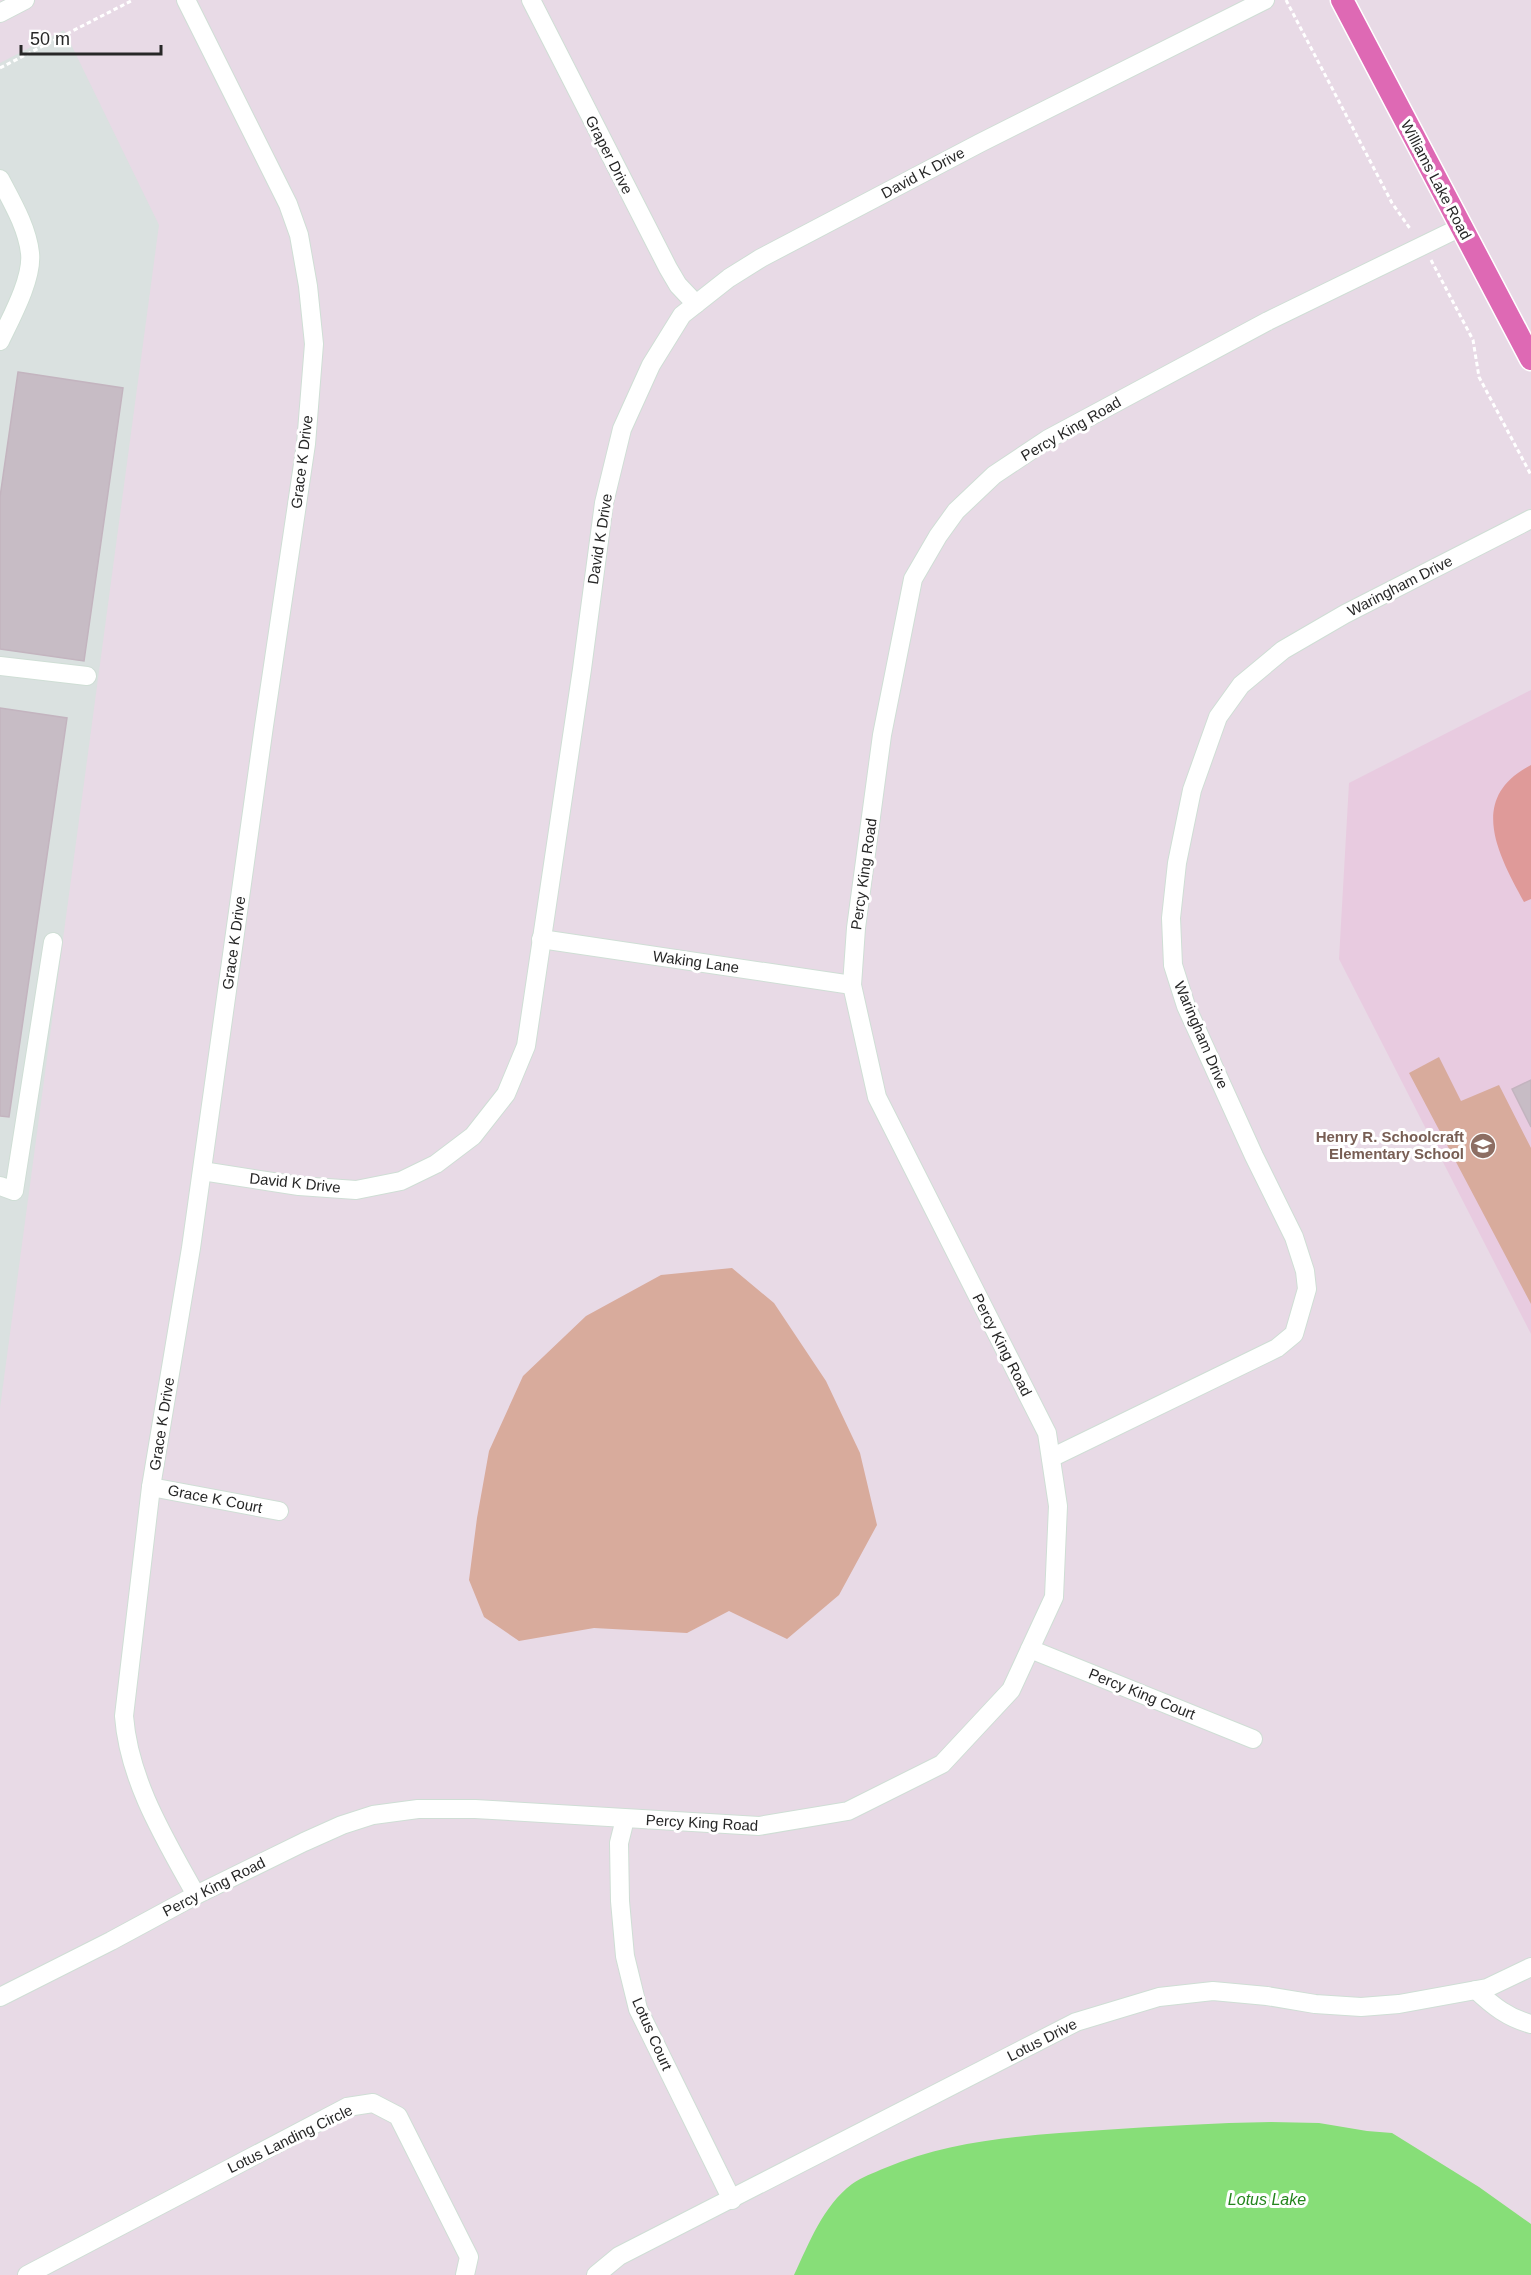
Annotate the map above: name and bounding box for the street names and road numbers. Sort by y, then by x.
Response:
street label: Graper Drive [582,113,637,197]
street label: Williams Lake Road [1398,117,1475,242]
street label: David K Drive [878,144,967,202]
street label: Percy King Road [1018,393,1124,464]
street label: Grace K Drive [287,414,316,510]
street label: David K Drive [584,492,615,586]
street label: Waringham Drive [1345,552,1455,619]
street label: Percy King Road [847,817,880,931]
street label: Grace K Drive [219,895,248,991]
street label: Waking Lane [652,947,740,976]
street label: Waringham Drive [1171,978,1232,1091]
street label: David K Drive [249,1169,342,1196]
street label: Percy King Road [969,1291,1036,1399]
street label: Grace K Drive [146,1376,177,1472]
street label: Grace K Court [166,1481,265,1516]
street label: Percy King Court [1086,1664,1199,1723]
street label: Percy King Road [645,1811,759,1834]
street label: Percy King Road [160,1853,268,1920]
street label: Lotus Court [629,1995,676,2073]
street label: Lotus Drive [1004,2015,1079,2064]
street label: Lotus Landing Circle [225,2101,355,2176]

